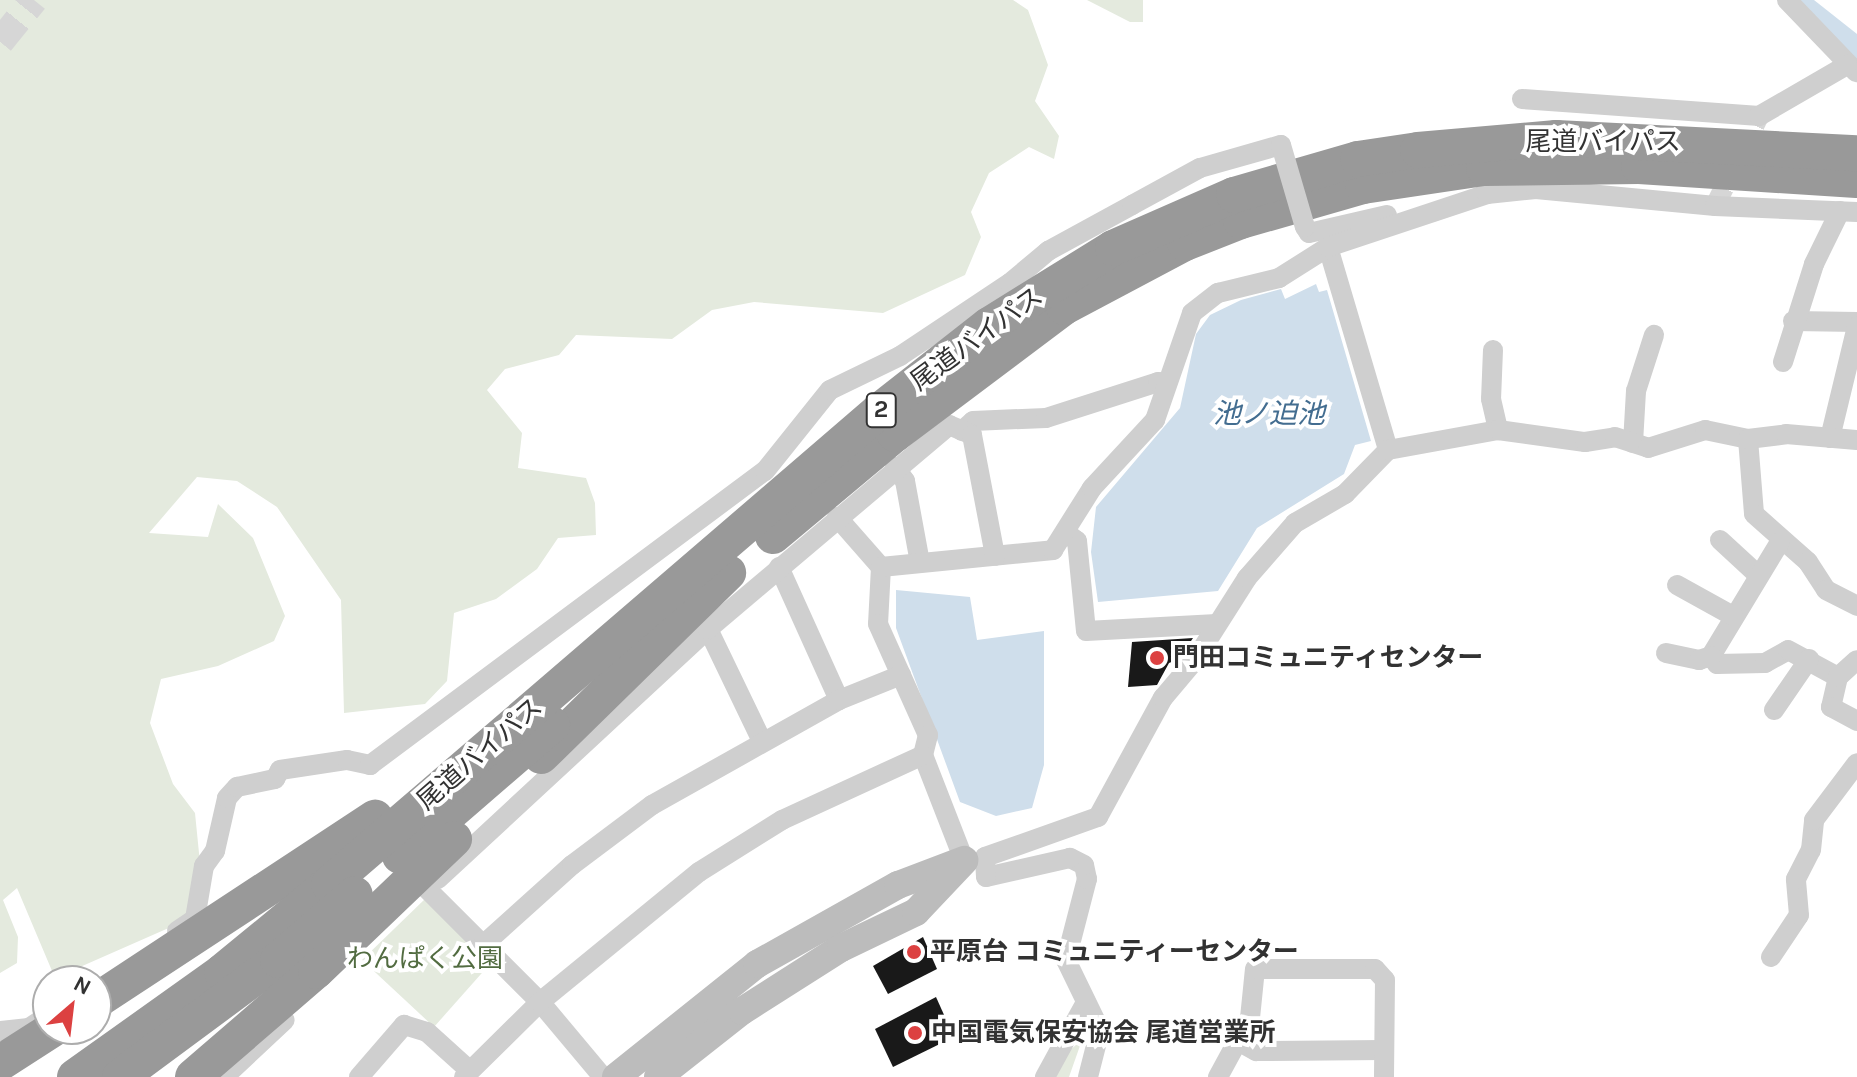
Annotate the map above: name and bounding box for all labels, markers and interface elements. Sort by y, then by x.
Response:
street label: 尾道バイパス [1525,126,1681,158]
street label: 尾道バイパス [905,281,1049,397]
road number: 2 [865,390,897,430]
water label: 池ノ迫池 [1213,397,1325,431]
place label: 門田コミュニティセンター [1173,642,1485,674]
marker: 門田コミュニティセンター [1148,649,1166,667]
street label: 尾道バイパス [411,691,549,817]
place label: 平原台 コミュニティーセンター [930,936,1301,968]
park label: わんぱく公園 [347,943,503,975]
marker: 平原台 コミュニティーセンター [905,943,923,961]
north arrow [32,965,112,1045]
text: N [69,970,95,1001]
place label: 中国電気保安協会 尾道営業所 [931,1017,1276,1049]
marker: 中国電気保安協会 尾道営業所 [906,1024,924,1042]

